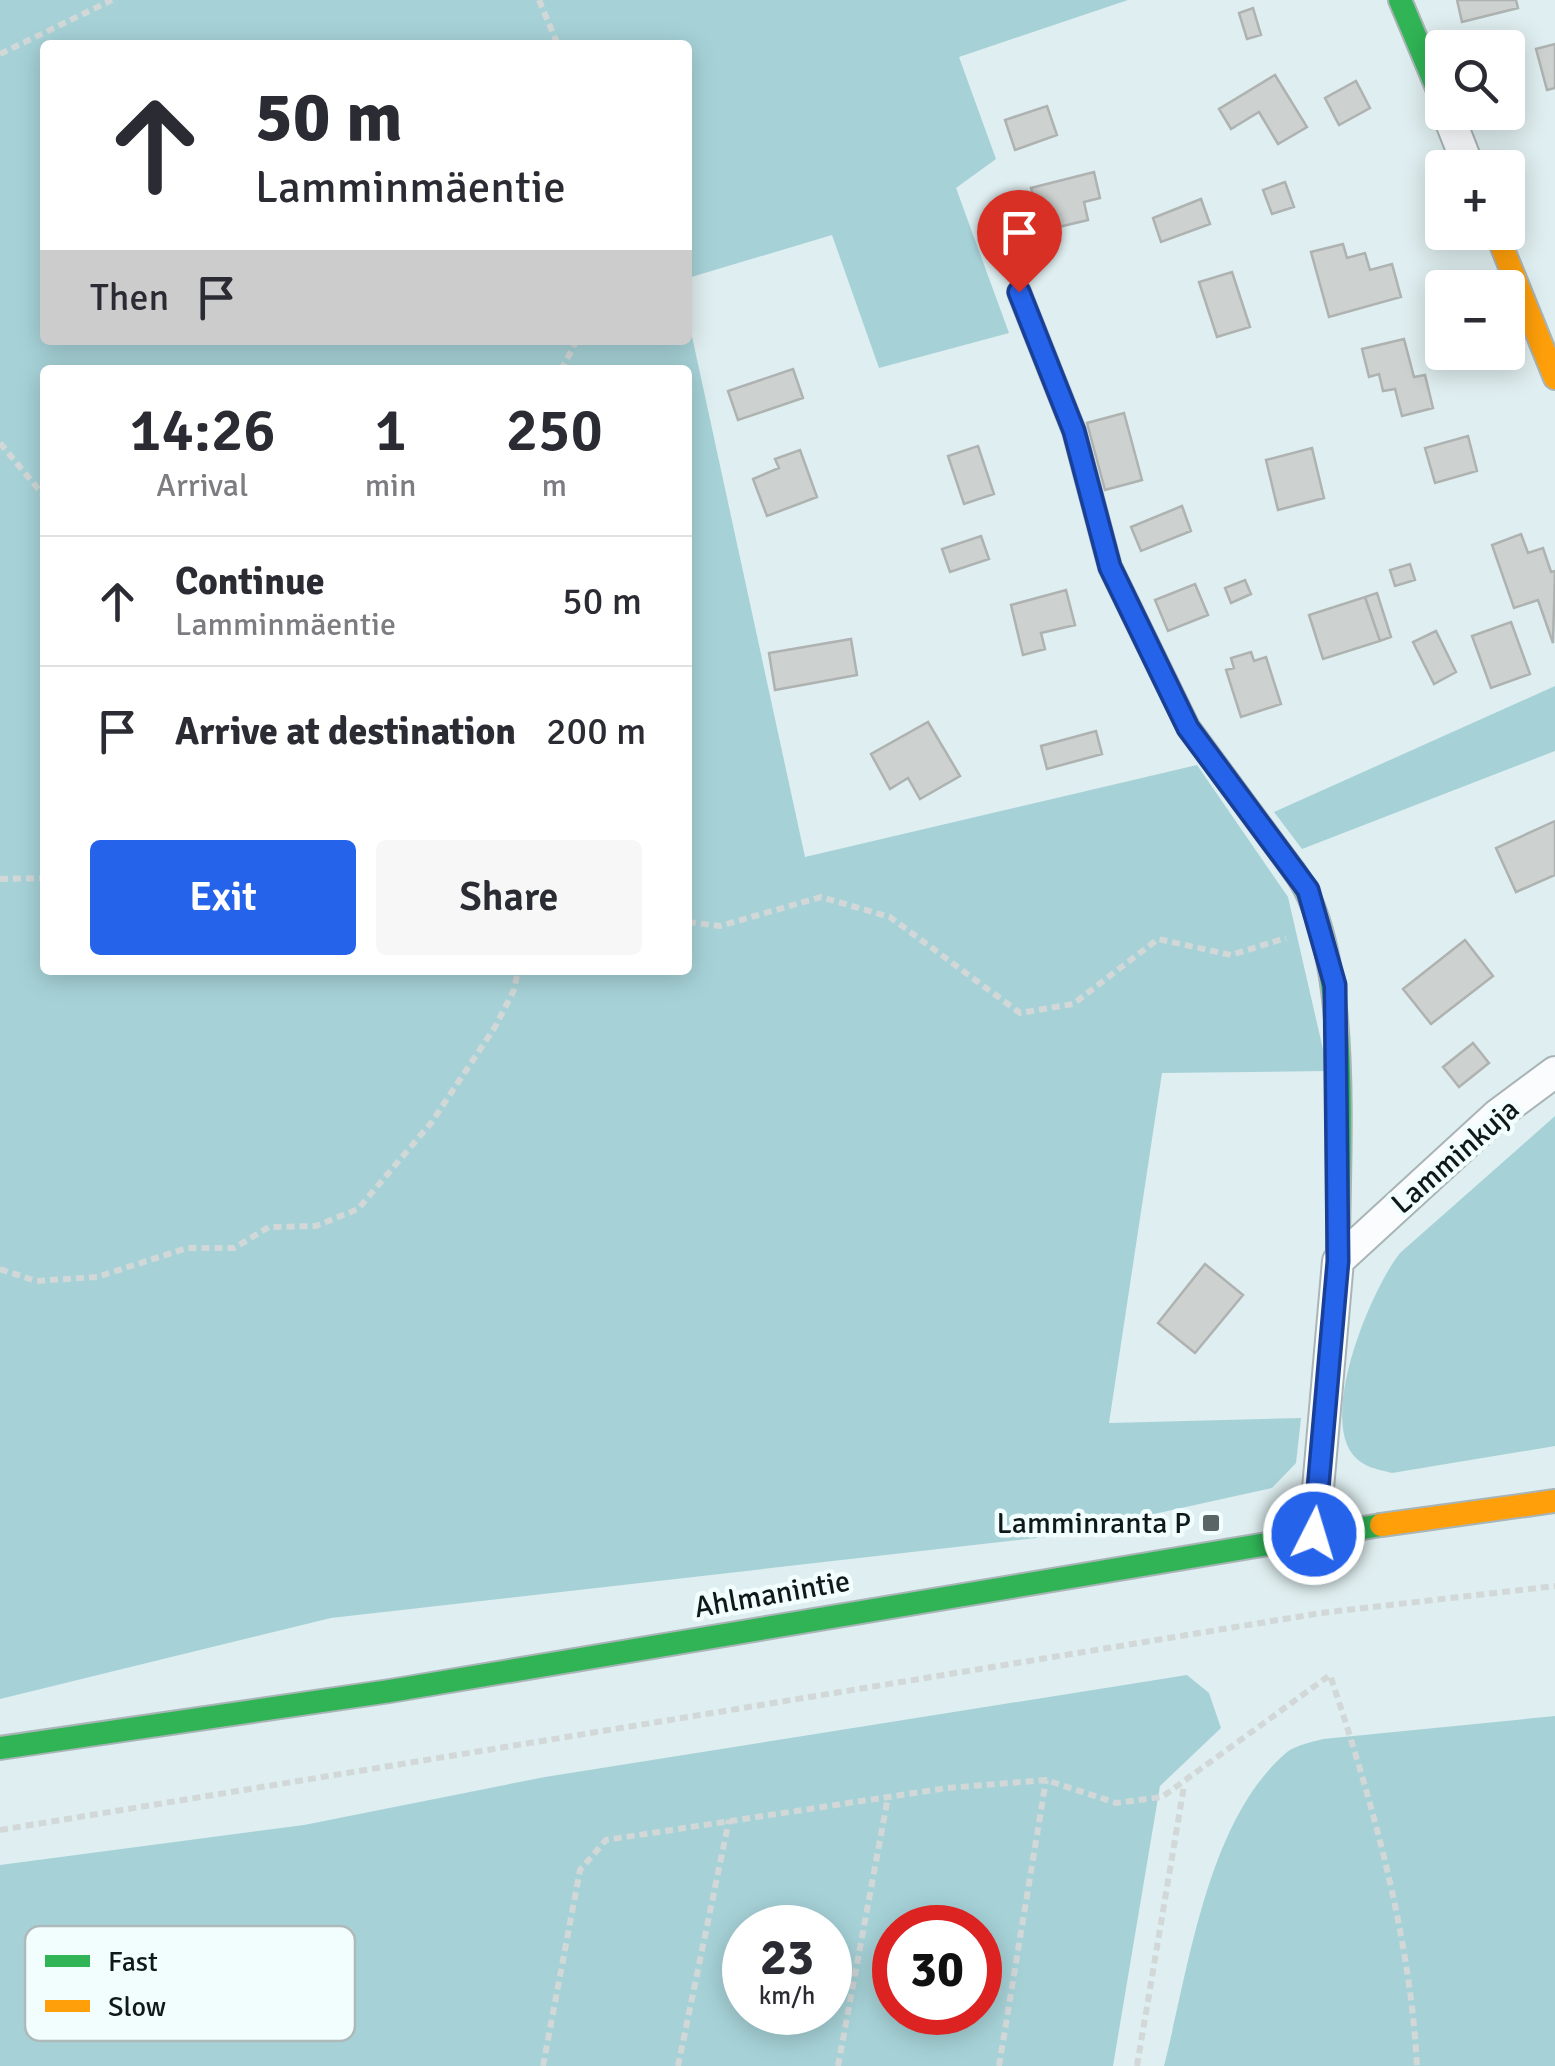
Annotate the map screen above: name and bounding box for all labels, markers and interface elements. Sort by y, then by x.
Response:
map controls [1425,30,1525,370]
button: search [1425,30,1525,130]
text: 50 m [255,74,403,160]
icon: ahead [90,80,220,210]
button: + [1425,150,1525,250]
text: Lamminmäentie [255,160,566,215]
pin [977,190,1062,293]
icon: arrive [992,205,1047,260]
icon: arrive [189,270,244,325]
button: − [1425,270,1525,370]
text: Then [90,274,169,321]
text: 14:26 [129,394,276,468]
text: 1 [374,394,407,468]
text: 250 [506,394,603,468]
text: Arrival [156,466,249,505]
text: min [365,466,416,505]
text: m [541,466,567,505]
text: Continue [175,558,325,605]
icon: ahead [90,574,145,629]
text: 50 m [562,578,642,625]
text: Lamminmäentie [175,605,396,644]
icon: arrive [90,704,145,759]
text: Arrive at destination [175,708,516,755]
text: 200 m [546,708,646,755]
button: Exit [90,840,356,955]
button: Share [376,840,642,955]
street label: Lamminkuja [1384,1091,1527,1222]
position arrow [1262,1482,1366,1586]
place label: Lamminranta P [996,1505,1191,1542]
marker: Lamminranta P [1200,1512,1222,1534]
street label: Ahlmanintie [691,1563,853,1626]
speed limit sign: 30 [872,1905,1002,2035]
legend [25,1926,355,2041]
text: 23 [760,1927,814,1989]
text: Fast [108,1945,158,1979]
text: km/h [759,1980,815,2011]
text: Slow [108,1990,166,2024]

